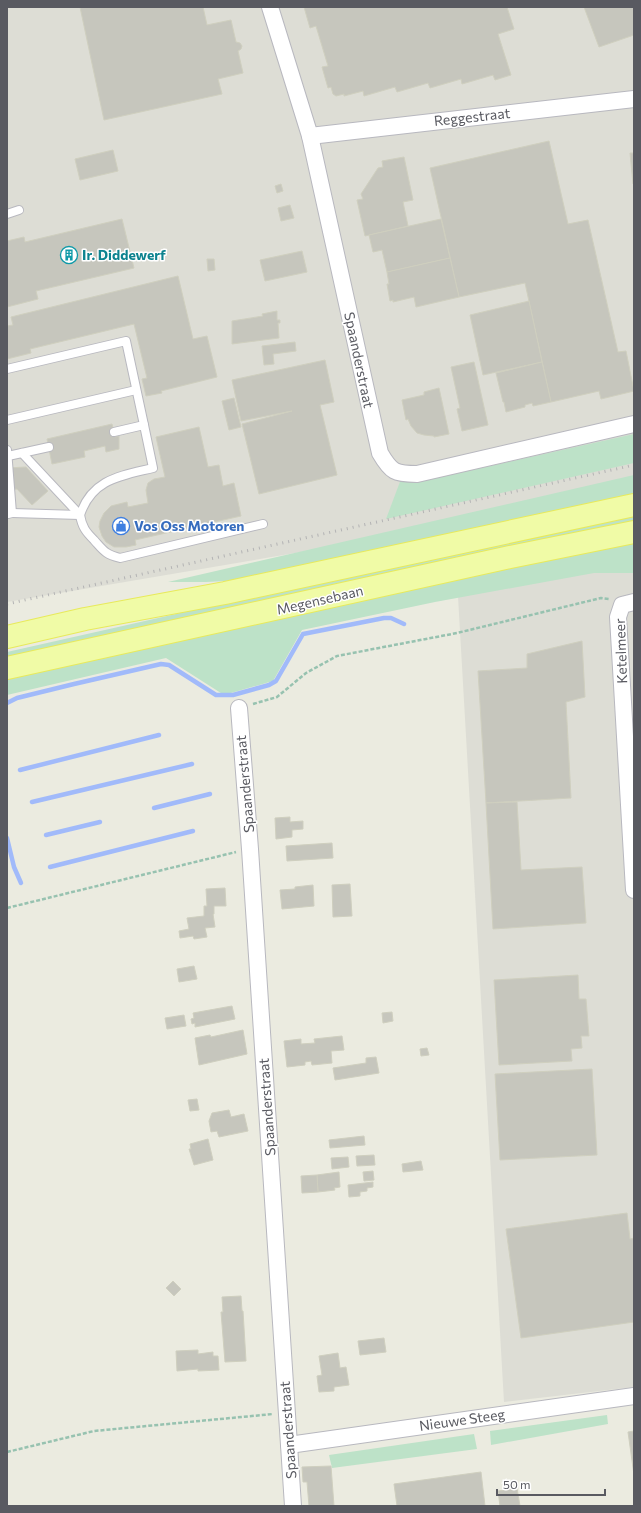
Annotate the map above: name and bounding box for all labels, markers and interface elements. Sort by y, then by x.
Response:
street label: Reggestraat [433,104,511,129]
building icon: Ir. Diddewerf [59,245,79,265]
place label: Ir. Diddewerf [82,246,166,263]
street label: Spaanderstraat [341,310,378,410]
shop icon: Vos Oss Motoren [111,516,131,536]
place label: Vos Oss Motoren [134,517,244,534]
street label: Megensebaan [275,581,365,618]
street label: Ketelmeer [611,618,630,684]
street label: Spaanderstraat [232,734,257,834]
street label: Spaanderstraat [255,1057,278,1156]
street label: Spaanderstraat [276,1380,299,1479]
street label: Nieuwe Steeg [418,1405,506,1434]
scale bar [497,1471,605,1497]
text: 50 m [503,1477,531,1491]

